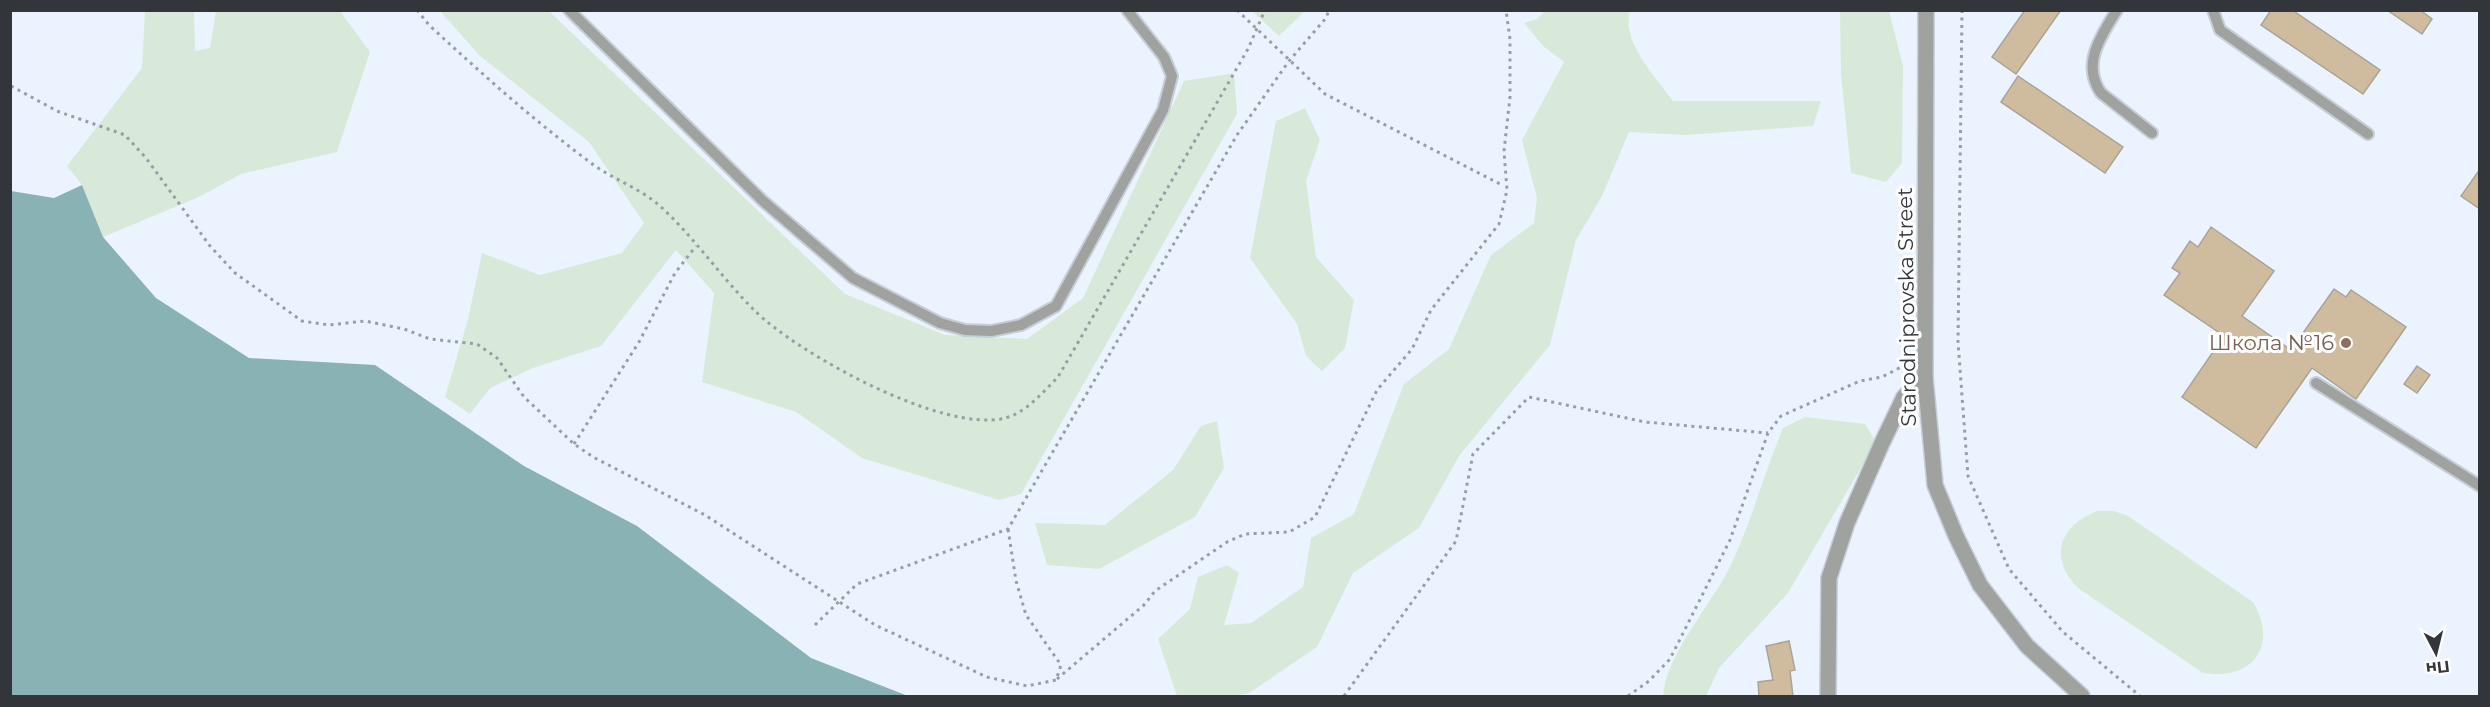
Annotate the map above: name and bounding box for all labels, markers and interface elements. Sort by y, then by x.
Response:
street label: Starodniprovska Street [1892,187,1921,427]
place label: Школа №16 [2209,330,2334,355]
marker: Школа №16 [2339,336,2353,350]
north arrow [2406,623,2466,683]
text: Пн [2425,656,2451,678]

